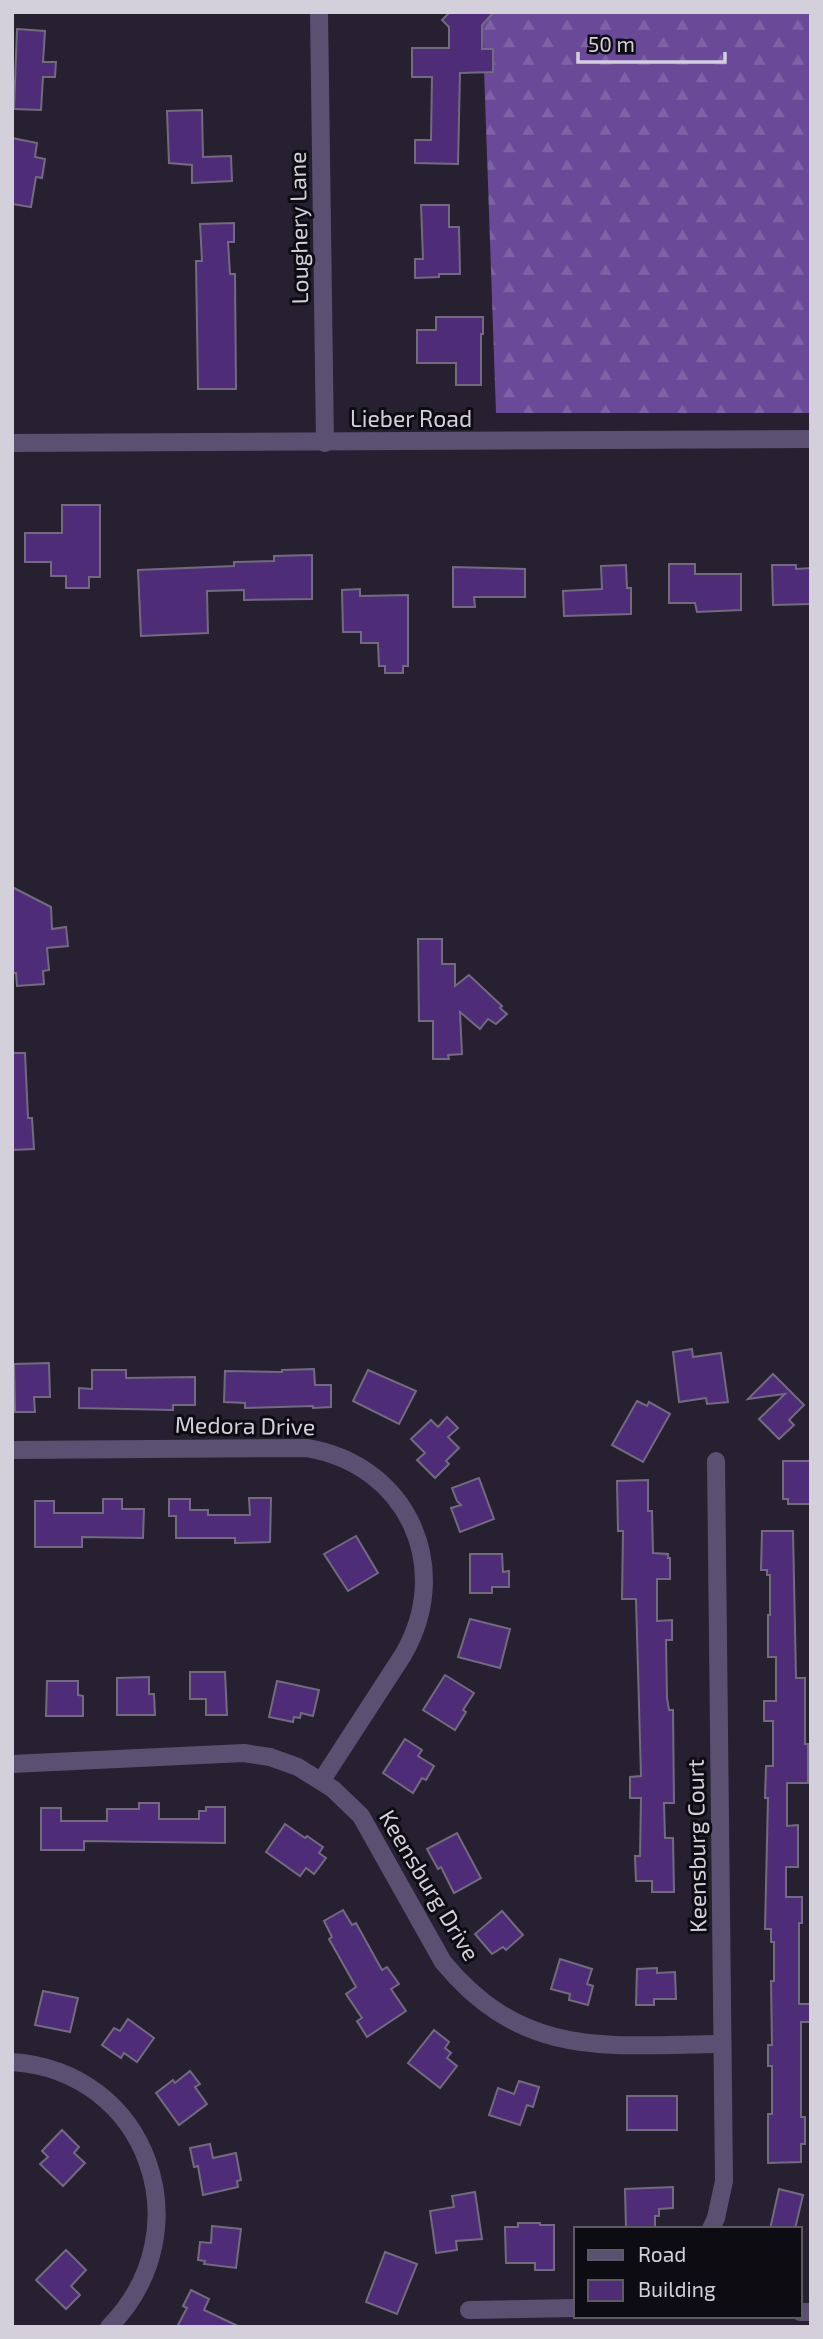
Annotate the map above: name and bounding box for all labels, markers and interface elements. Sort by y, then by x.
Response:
scale bar [578,21,725,65]
text: 50 m [588,31,635,56]
street label: Loughery Lane [283,151,313,305]
street label: Lieber Road [350,404,472,432]
street label: Medora Drive [175,1410,315,1440]
street label: Keensburg Court [680,1759,712,1933]
street label: Keensburg Drive [374,1805,486,1965]
legend [574,2227,802,2318]
text: Road [638,2241,686,2266]
text: Building [638,2276,716,2301]

